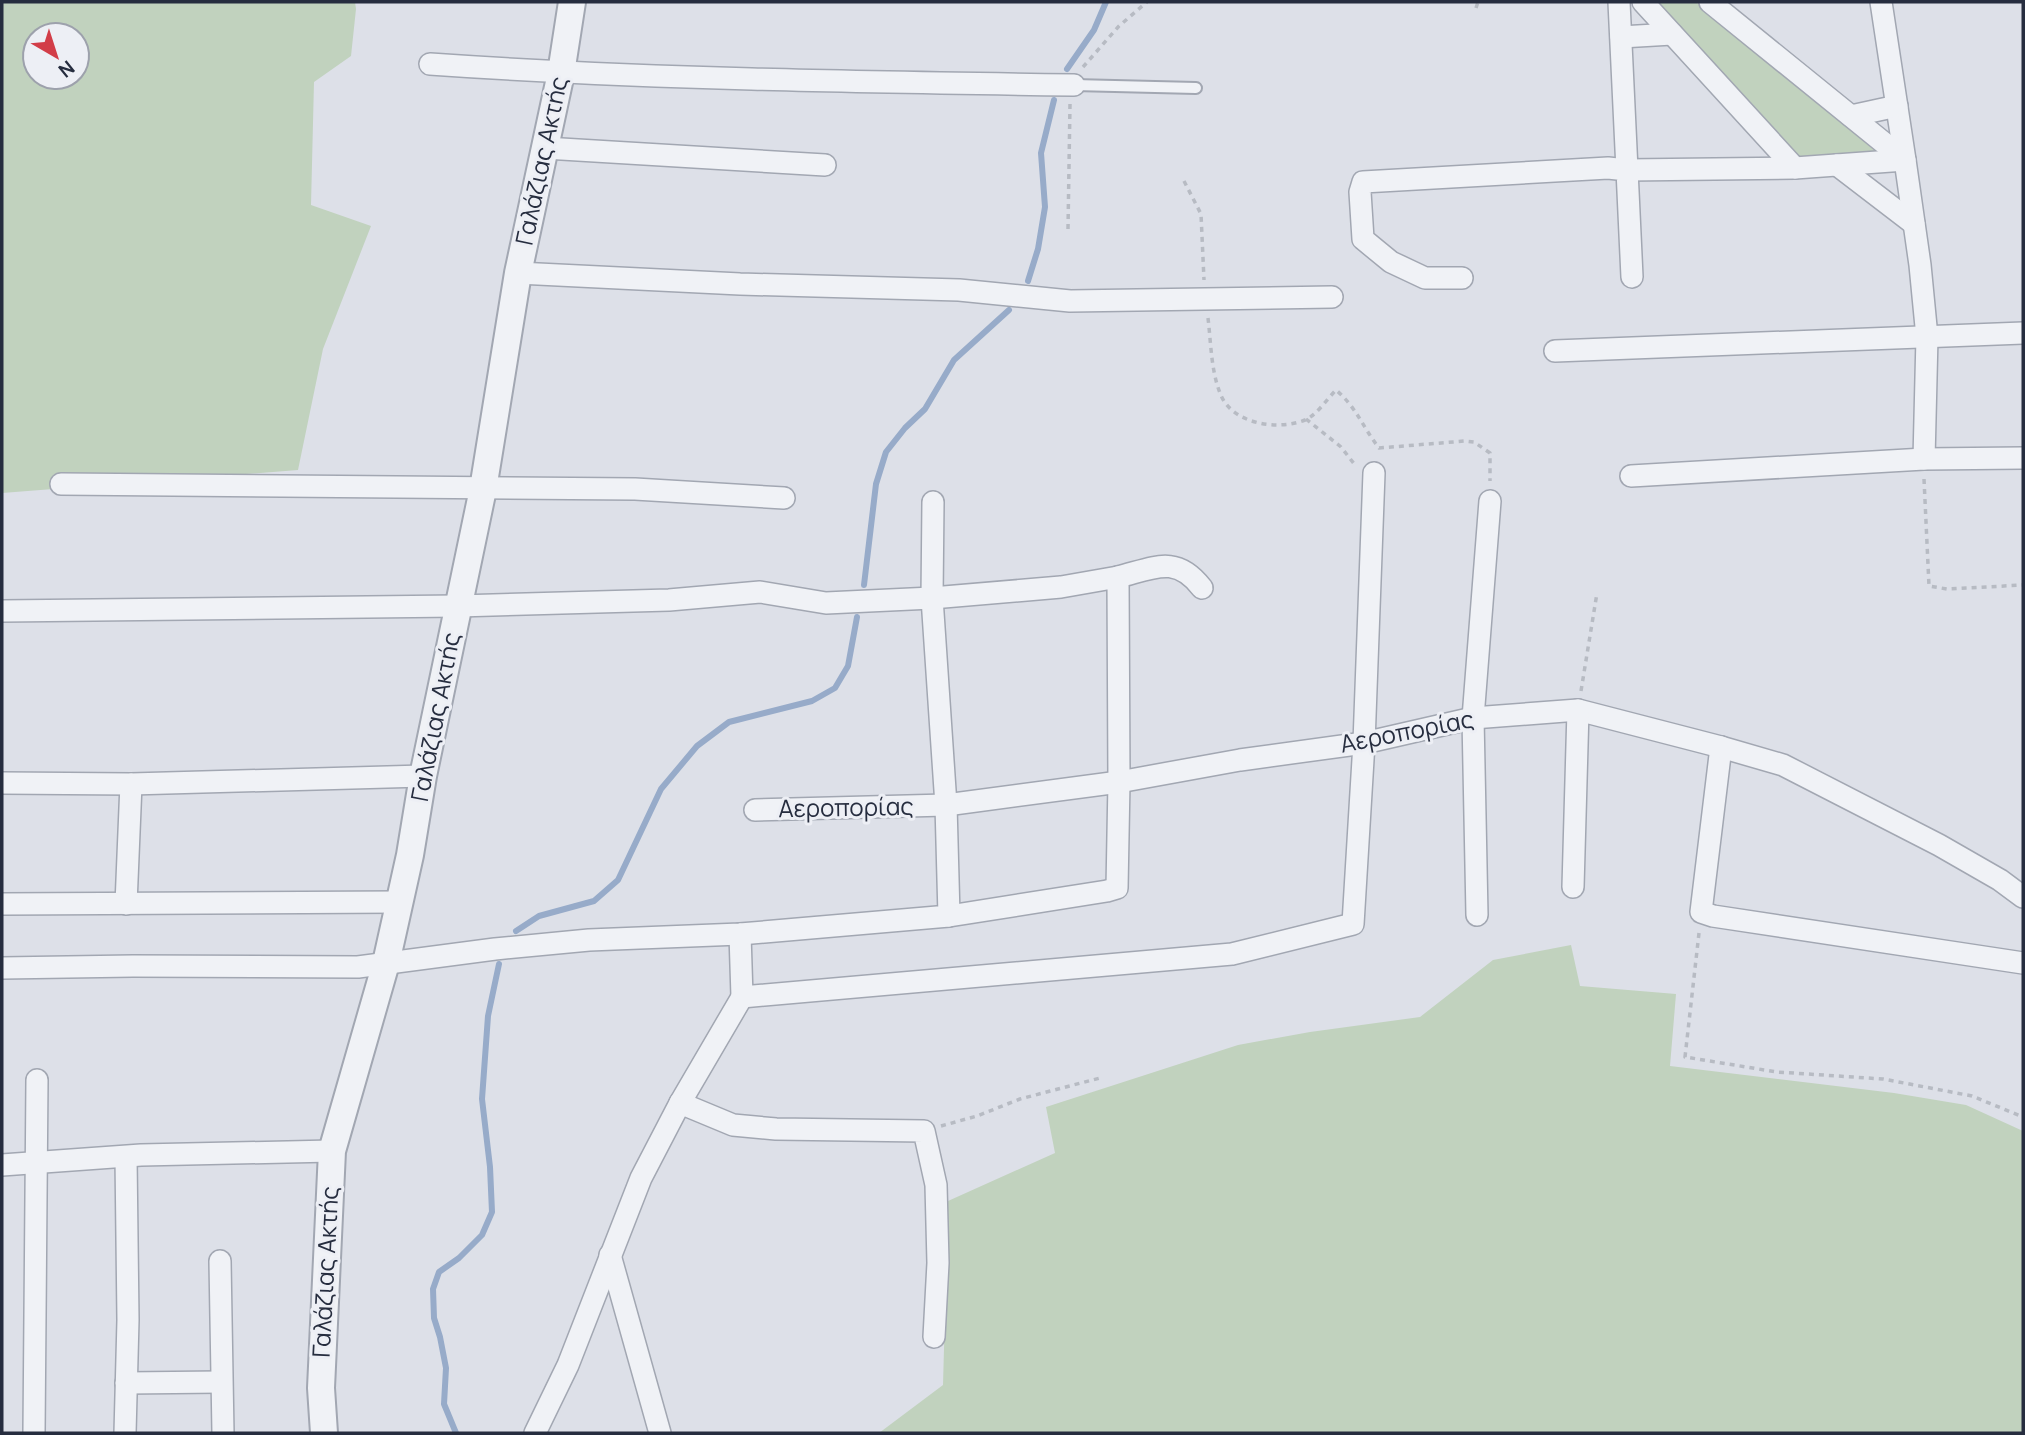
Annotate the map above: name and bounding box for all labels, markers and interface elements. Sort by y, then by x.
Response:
north arrow [21,21,91,91]
text: N [53,55,80,84]
street label: Γαλάζιας Ακτής [507,73,575,248]
street label: Γαλάζιας Ακτής [402,629,467,804]
street label: Αεροπορίας [1337,701,1476,760]
street label: Αεροπορίας [778,789,914,824]
street label: Γαλάζιας Ακτής [304,1185,345,1358]

